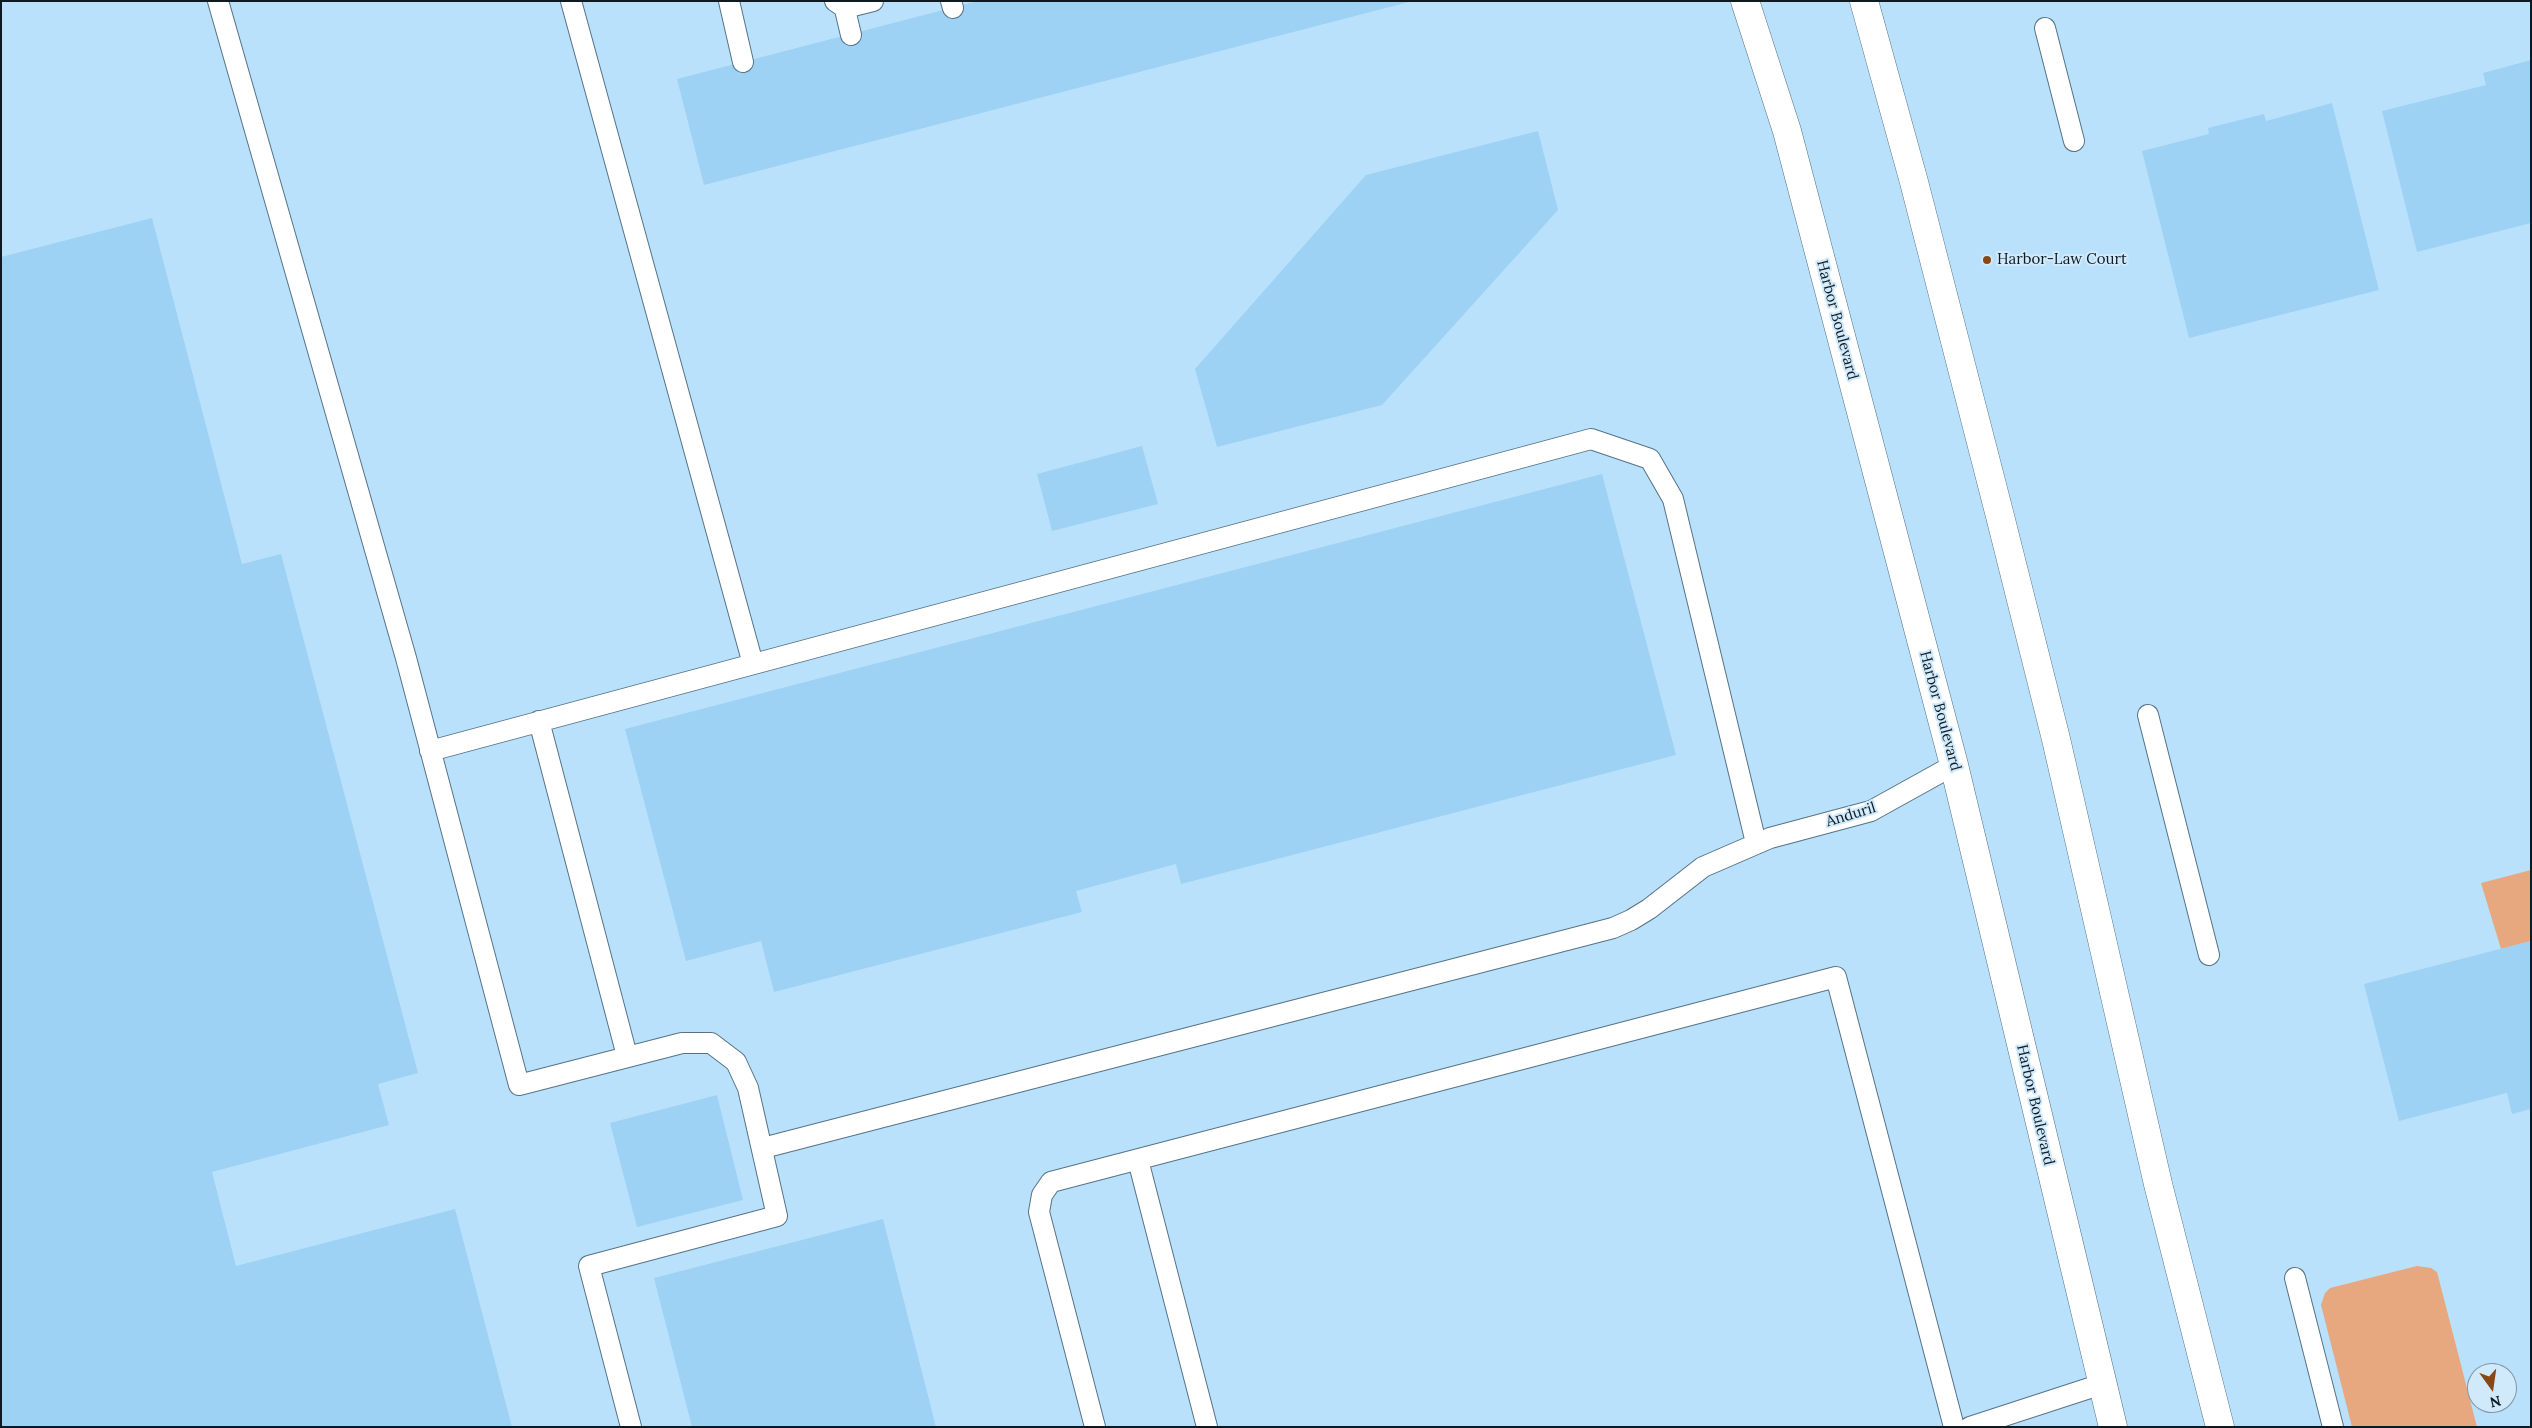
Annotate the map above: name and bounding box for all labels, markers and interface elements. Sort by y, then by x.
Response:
place label: Harbor-Law Court [1997,251,2127,269]
marker: Harbor-Law Court [1981,254,1993,266]
street label: Harbor Boulevard [1812,258,1862,382]
street label: Harbor Boulevard [1915,649,1965,773]
street label: Anduril [1824,799,1878,831]
street label: Harbor Boulevard [2012,1043,2058,1167]
north arrow [2467,1363,2517,1413]
text: N [2488,1392,2503,1412]

